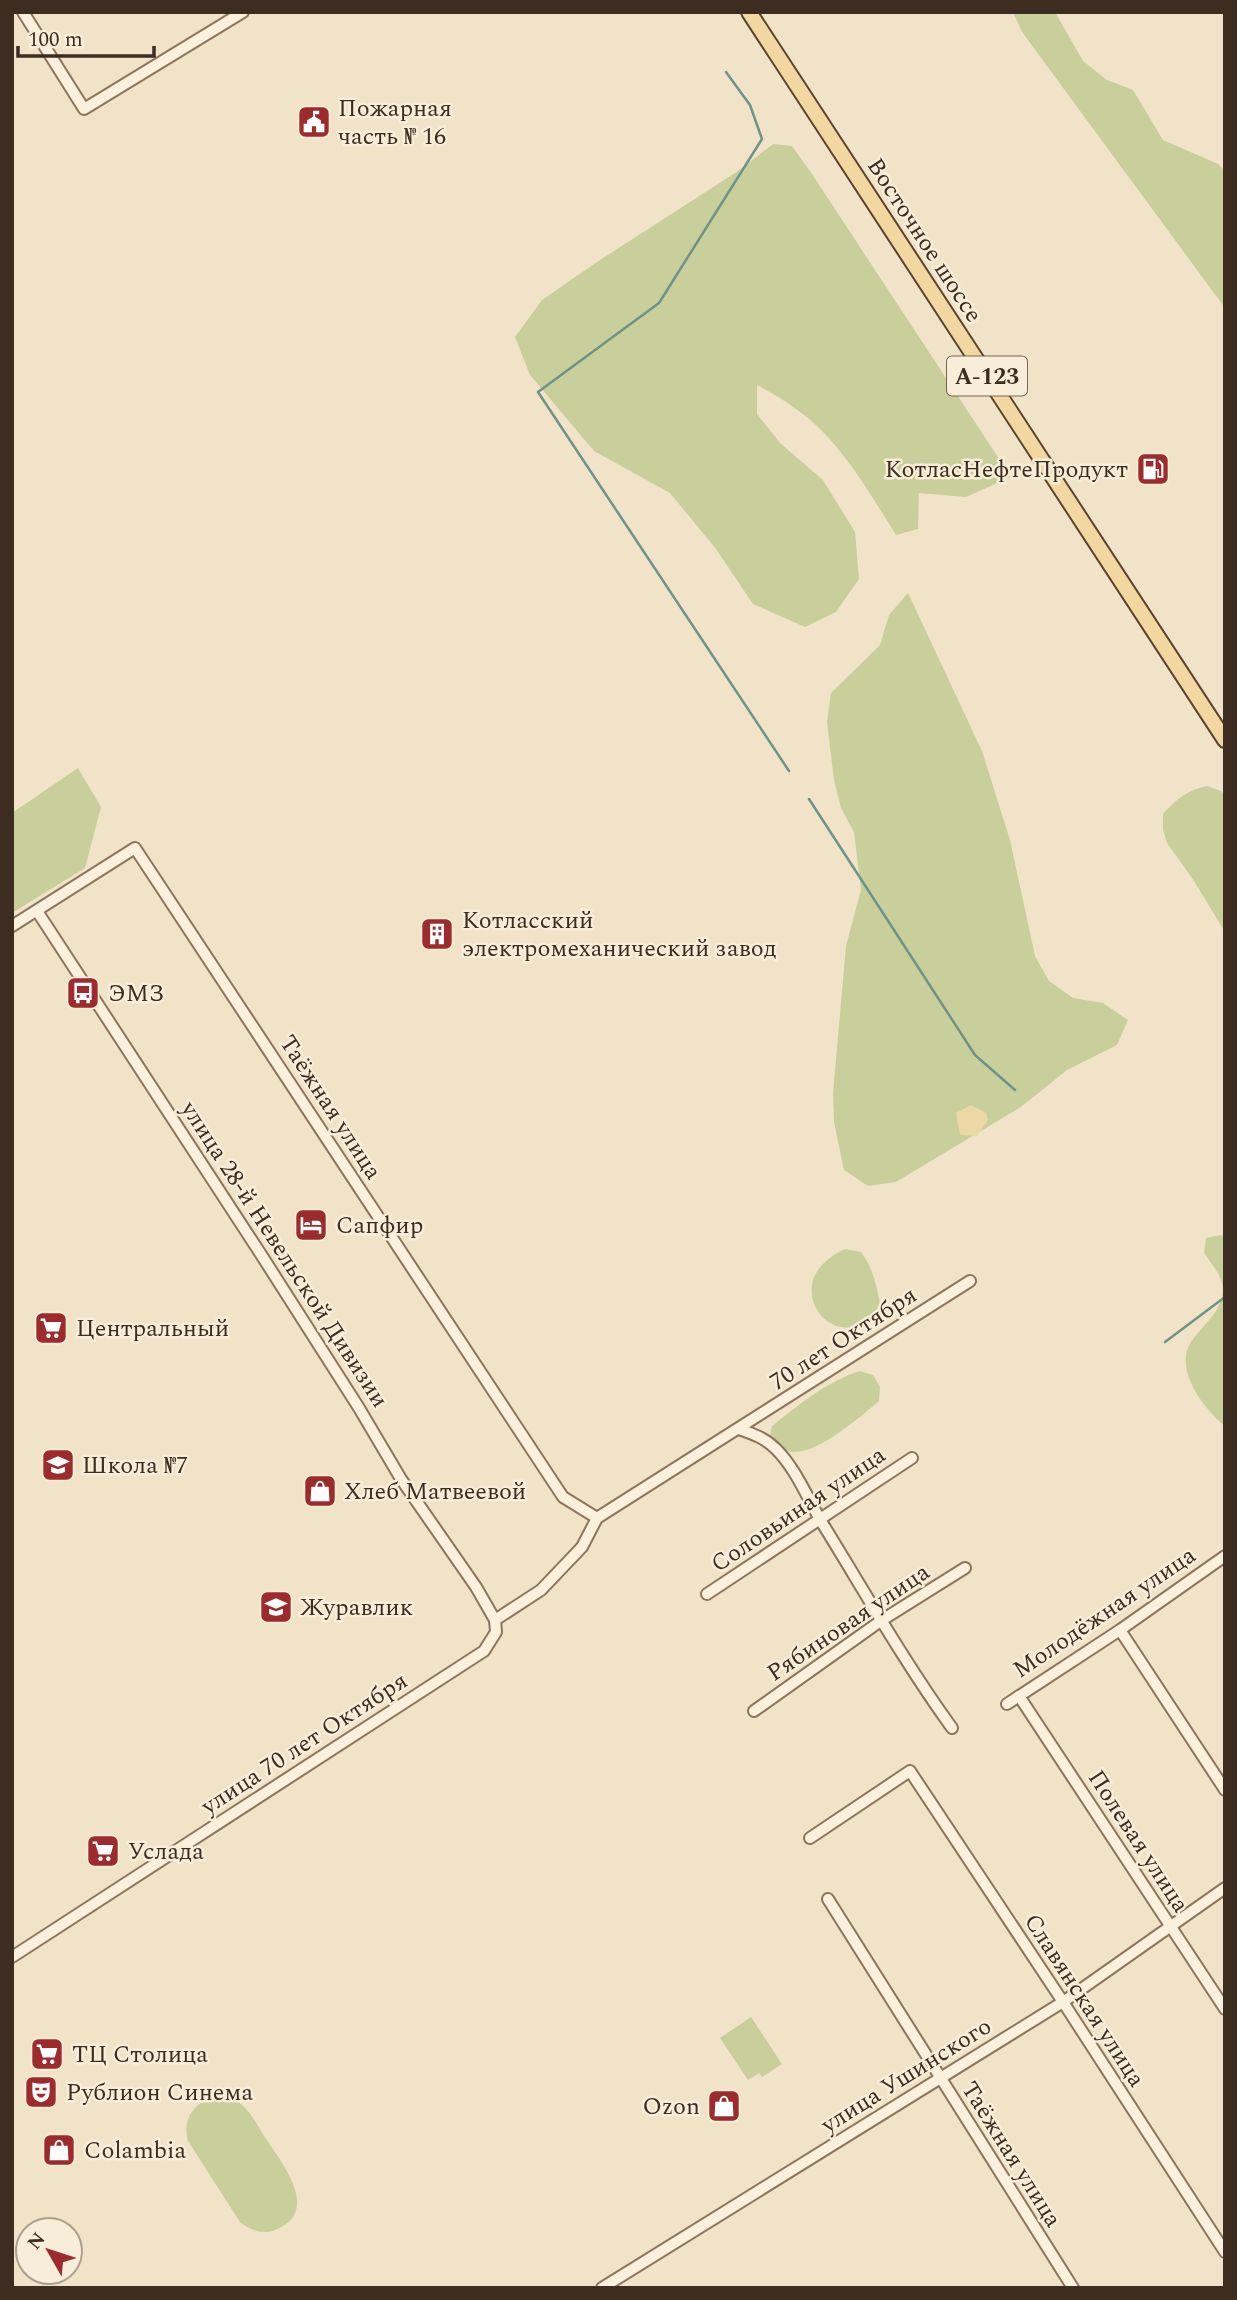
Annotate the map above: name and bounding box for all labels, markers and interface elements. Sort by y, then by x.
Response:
scale bar [18,14,154,58]
text: 100 m [28,24,83,56]
place label: Пожарная часть № 16 [338,91,452,155]
public building icon: Пожарная часть № 16 [295,103,333,141]
street label: Восточное шоссе [857,151,991,330]
road number: А-123 [947,356,1027,396]
fuel station icon: КотласНефтеПродукт [1134,450,1172,488]
place label: КотласНефтеПродукт [885,452,1128,488]
place label: Котласский электромеханический завод [462,903,777,967]
building icon: Котласский электромеханический завод [418,915,456,953]
bus stop icon: ЭМЗ [64,974,102,1012]
place label: ЭМЗ [108,976,164,1012]
street label: Таёжная улица [270,1028,391,1187]
street label: улица 28-й Невельской Дивизии [171,1093,397,1415]
hotel icon: Сапфир [292,1206,330,1244]
place label: Сапфир [336,1208,423,1244]
street label: 70 лет Октября [763,1278,924,1400]
supermarket icon: Центральный [32,1309,70,1347]
place label: Центральный [76,1311,229,1347]
street label: Соловьиная улица [704,1438,893,1582]
school or university icon: Школа №7 [39,1446,77,1484]
place label: Школа №7 [82,1448,188,1484]
shop icon: Хлеб Матвеевой [301,1472,339,1510]
place label: Хлеб Матвеевой [344,1474,526,1510]
street label: Молодёжная улица [1006,1538,1204,1688]
street label: Рябиновая улица [760,1555,938,1691]
school or university icon: Журавлик [257,1588,295,1626]
place label: Журавлик [300,1590,413,1626]
street label: улица 70 лет Октября [193,1663,415,1825]
street label: Полевая улица [1078,1763,1198,1920]
supermarket icon: Услада [84,1832,122,1870]
place label: Услада [128,1834,204,1870]
street label: Славянская улица [1014,1907,1154,2095]
street label: улица Ушинского [813,2009,999,2143]
supermarket icon: ТЦ Столица [28,2035,66,2073]
place label: ТЦ Столица [72,2037,208,2073]
theatre icon: Рублион Синема [22,2073,60,2111]
street label: Таёжная улица [952,2074,1071,2235]
place label: Рублион Синема [66,2075,253,2111]
shop icon: Ozon [705,2087,743,2125]
place label: Ozon [642,2089,700,2125]
shop icon: Colambia [40,2131,78,2169]
place label: Colambia [84,2133,187,2169]
north arrow [14,2216,84,2286]
text: N [21,2226,53,2256]

